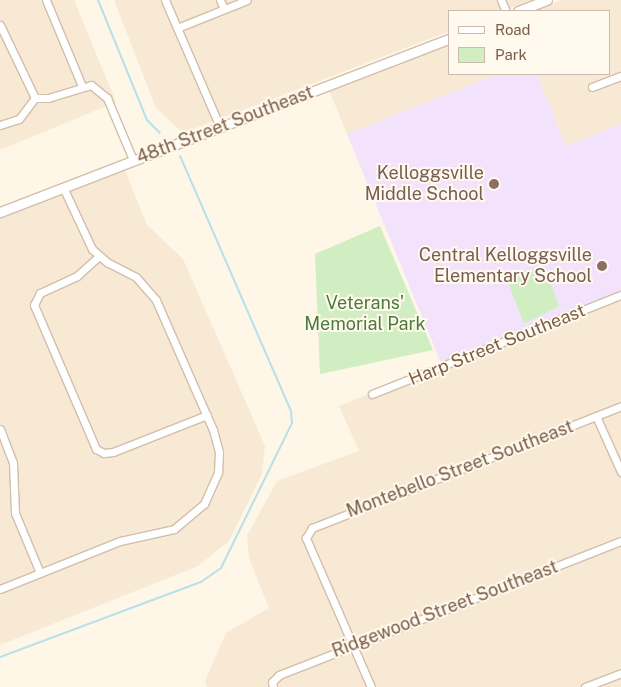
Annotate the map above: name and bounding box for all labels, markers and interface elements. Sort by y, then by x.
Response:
legend [448,10,611,75]
text: Road [495,21,531,38]
text: Park [495,46,527,63]
street label: 48th Street Southeast [134,81,316,169]
place label: Kelloggsville Middle School [365,163,484,205]
marker: Kelloggsville Middle School [488,178,500,190]
place label: Central Kelloggsville Elementary School [419,245,592,288]
marker: Central Kelloggsville Elementary School [596,260,608,272]
park label: Veterans' Memorial Park [304,293,426,336]
street label: Harp Street Southeast [406,300,588,390]
street label: Montebello Street Southeast [343,416,577,522]
street label: Ridgewood Street Southeast [329,556,561,662]

